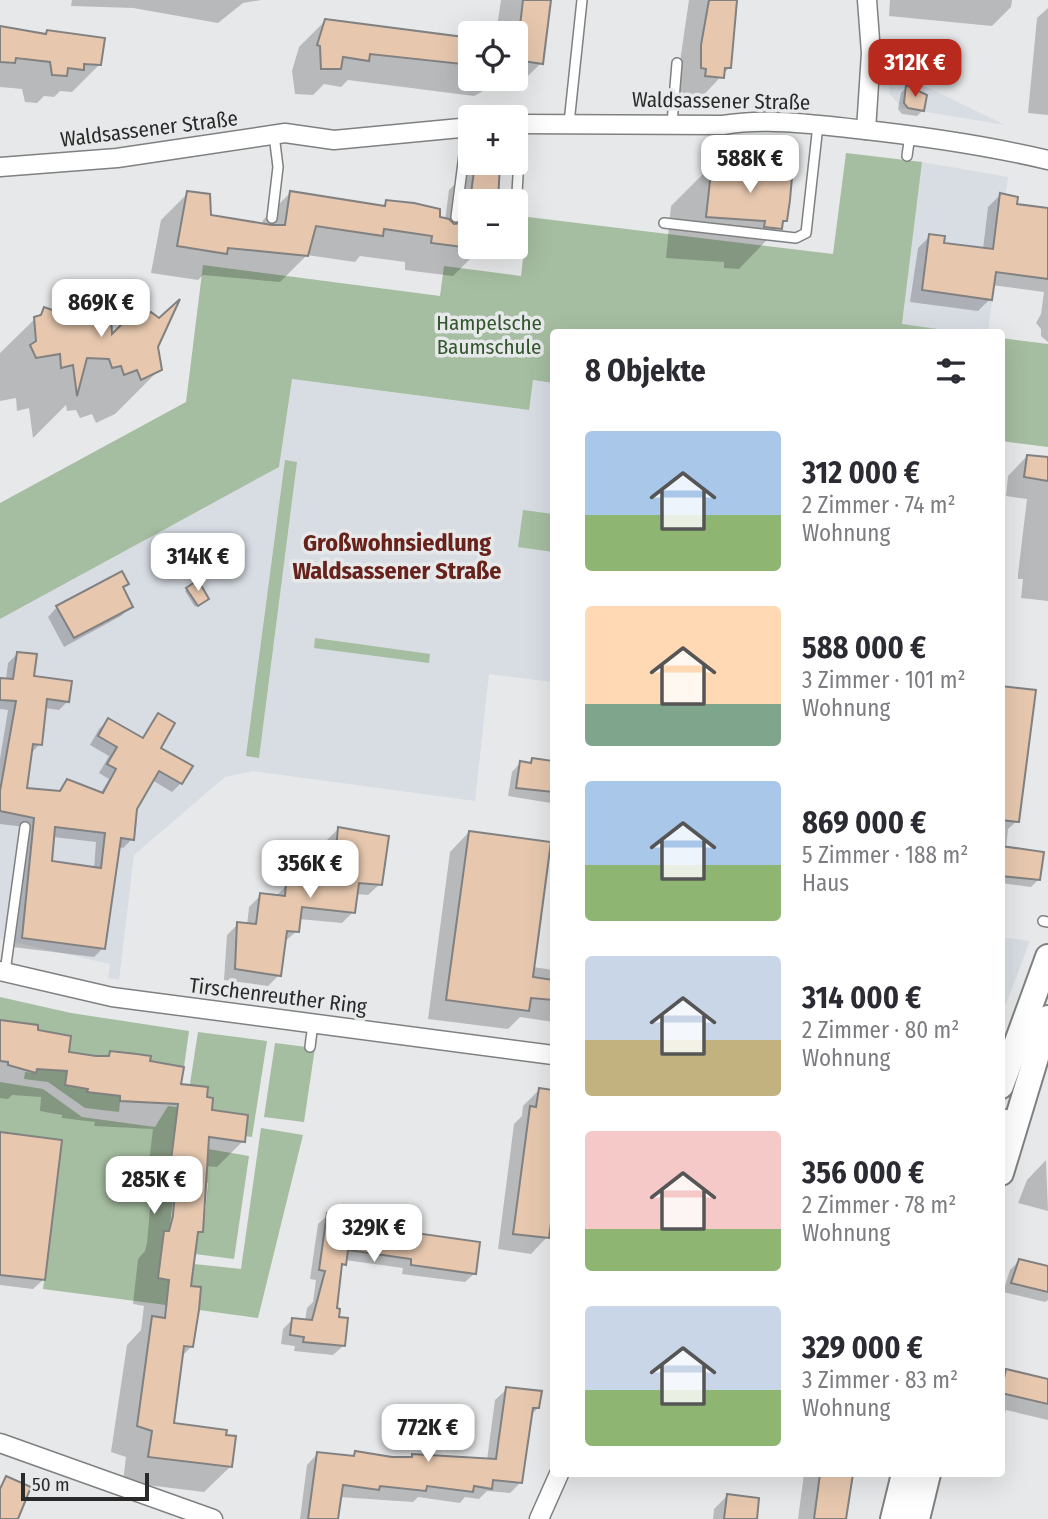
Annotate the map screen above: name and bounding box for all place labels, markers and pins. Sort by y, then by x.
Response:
pin: 312K € [858,40,972,99]
pin: 588K € [693,136,807,195]
pin: 869K € [44,280,158,339]
pin: 314K € [141,534,255,593]
pin: 356K € [253,841,367,900]
pin: 285K € [97,1156,211,1216]
pin: 329K € [317,1204,431,1264]
pin: 772K € [371,1404,485,1464]

